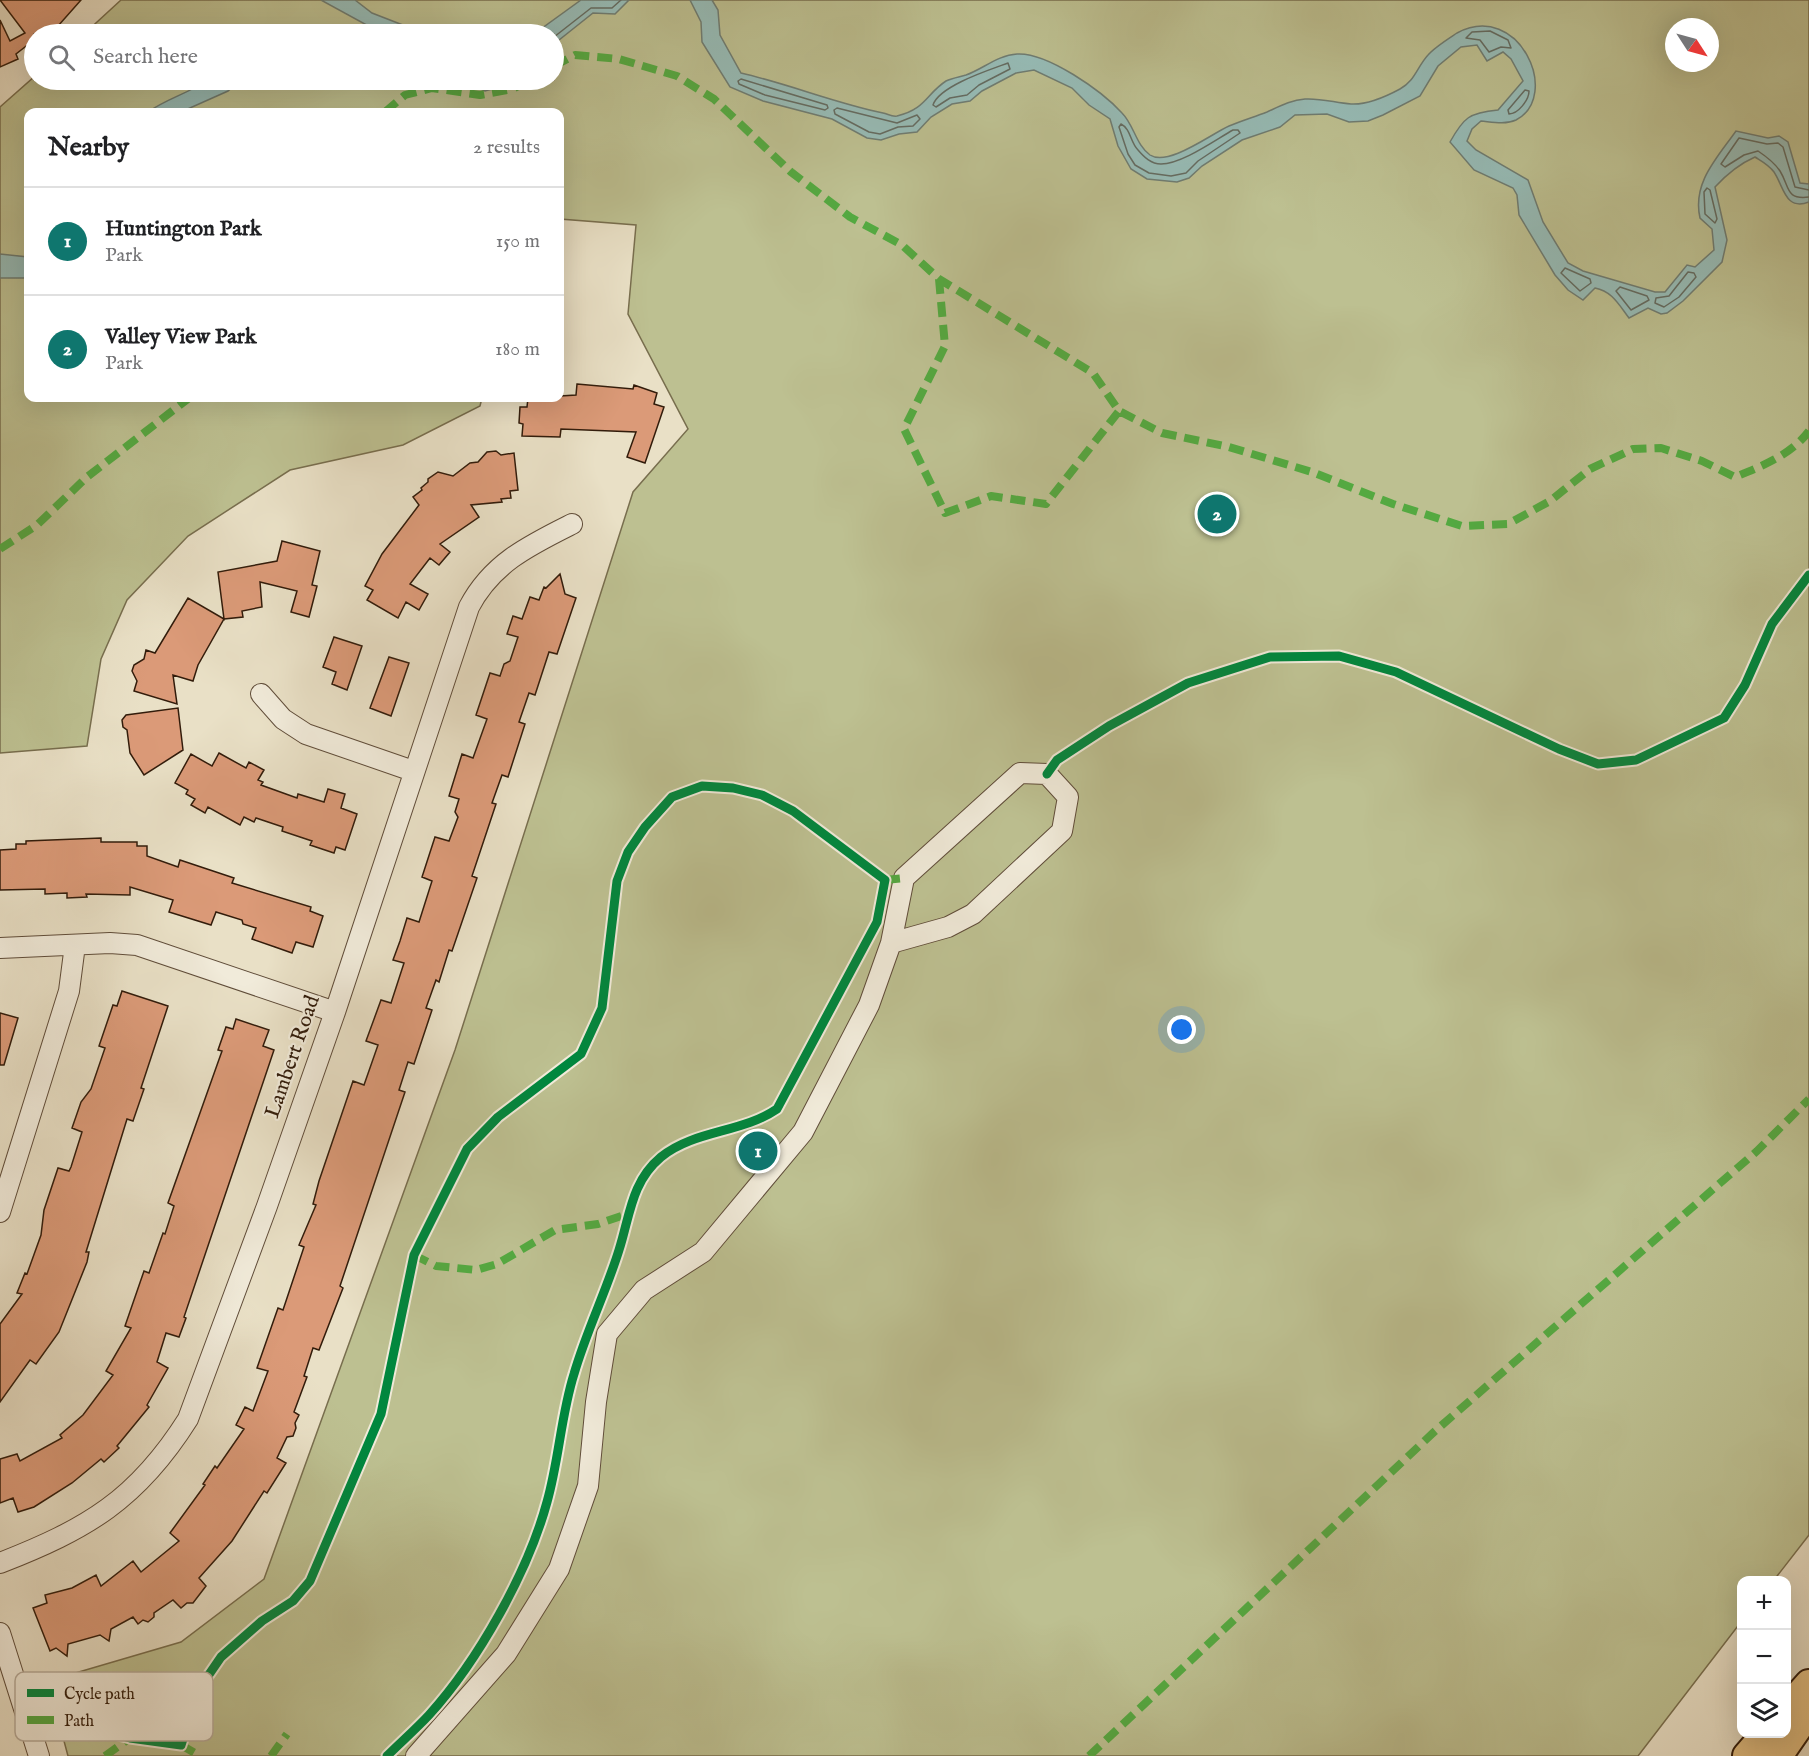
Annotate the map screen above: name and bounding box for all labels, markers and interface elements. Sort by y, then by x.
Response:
north arrow [1665,18,1719,72]
search box [24,24,564,90]
icon: search [45,41,78,74]
text: Search here [93,43,198,71]
text: Nearby [48,131,129,164]
text: 2 results [473,135,540,160]
text: Huntington Park [105,215,261,243]
text: 1 [64,229,71,254]
text: 150 m [496,229,540,254]
text: Park [105,243,143,268]
text: Valley View Park [105,323,257,351]
text: 2 [63,337,72,362]
text: 180 m [495,337,540,362]
text: Park [105,351,143,376]
pin: 2 [1198,492,1236,536]
street label: Lambert Road [259,991,327,1122]
your location [1167,1015,1196,1044]
pin: 1 [738,1128,777,1174]
map controls [1737,1576,1791,1738]
button: + [1737,1576,1791,1630]
button: − [1737,1630,1791,1684]
legend [15,1672,213,1741]
button: layers [1737,1684,1791,1738]
text: Cycle path [64,1685,135,1705]
text: Path [64,1712,95,1732]

